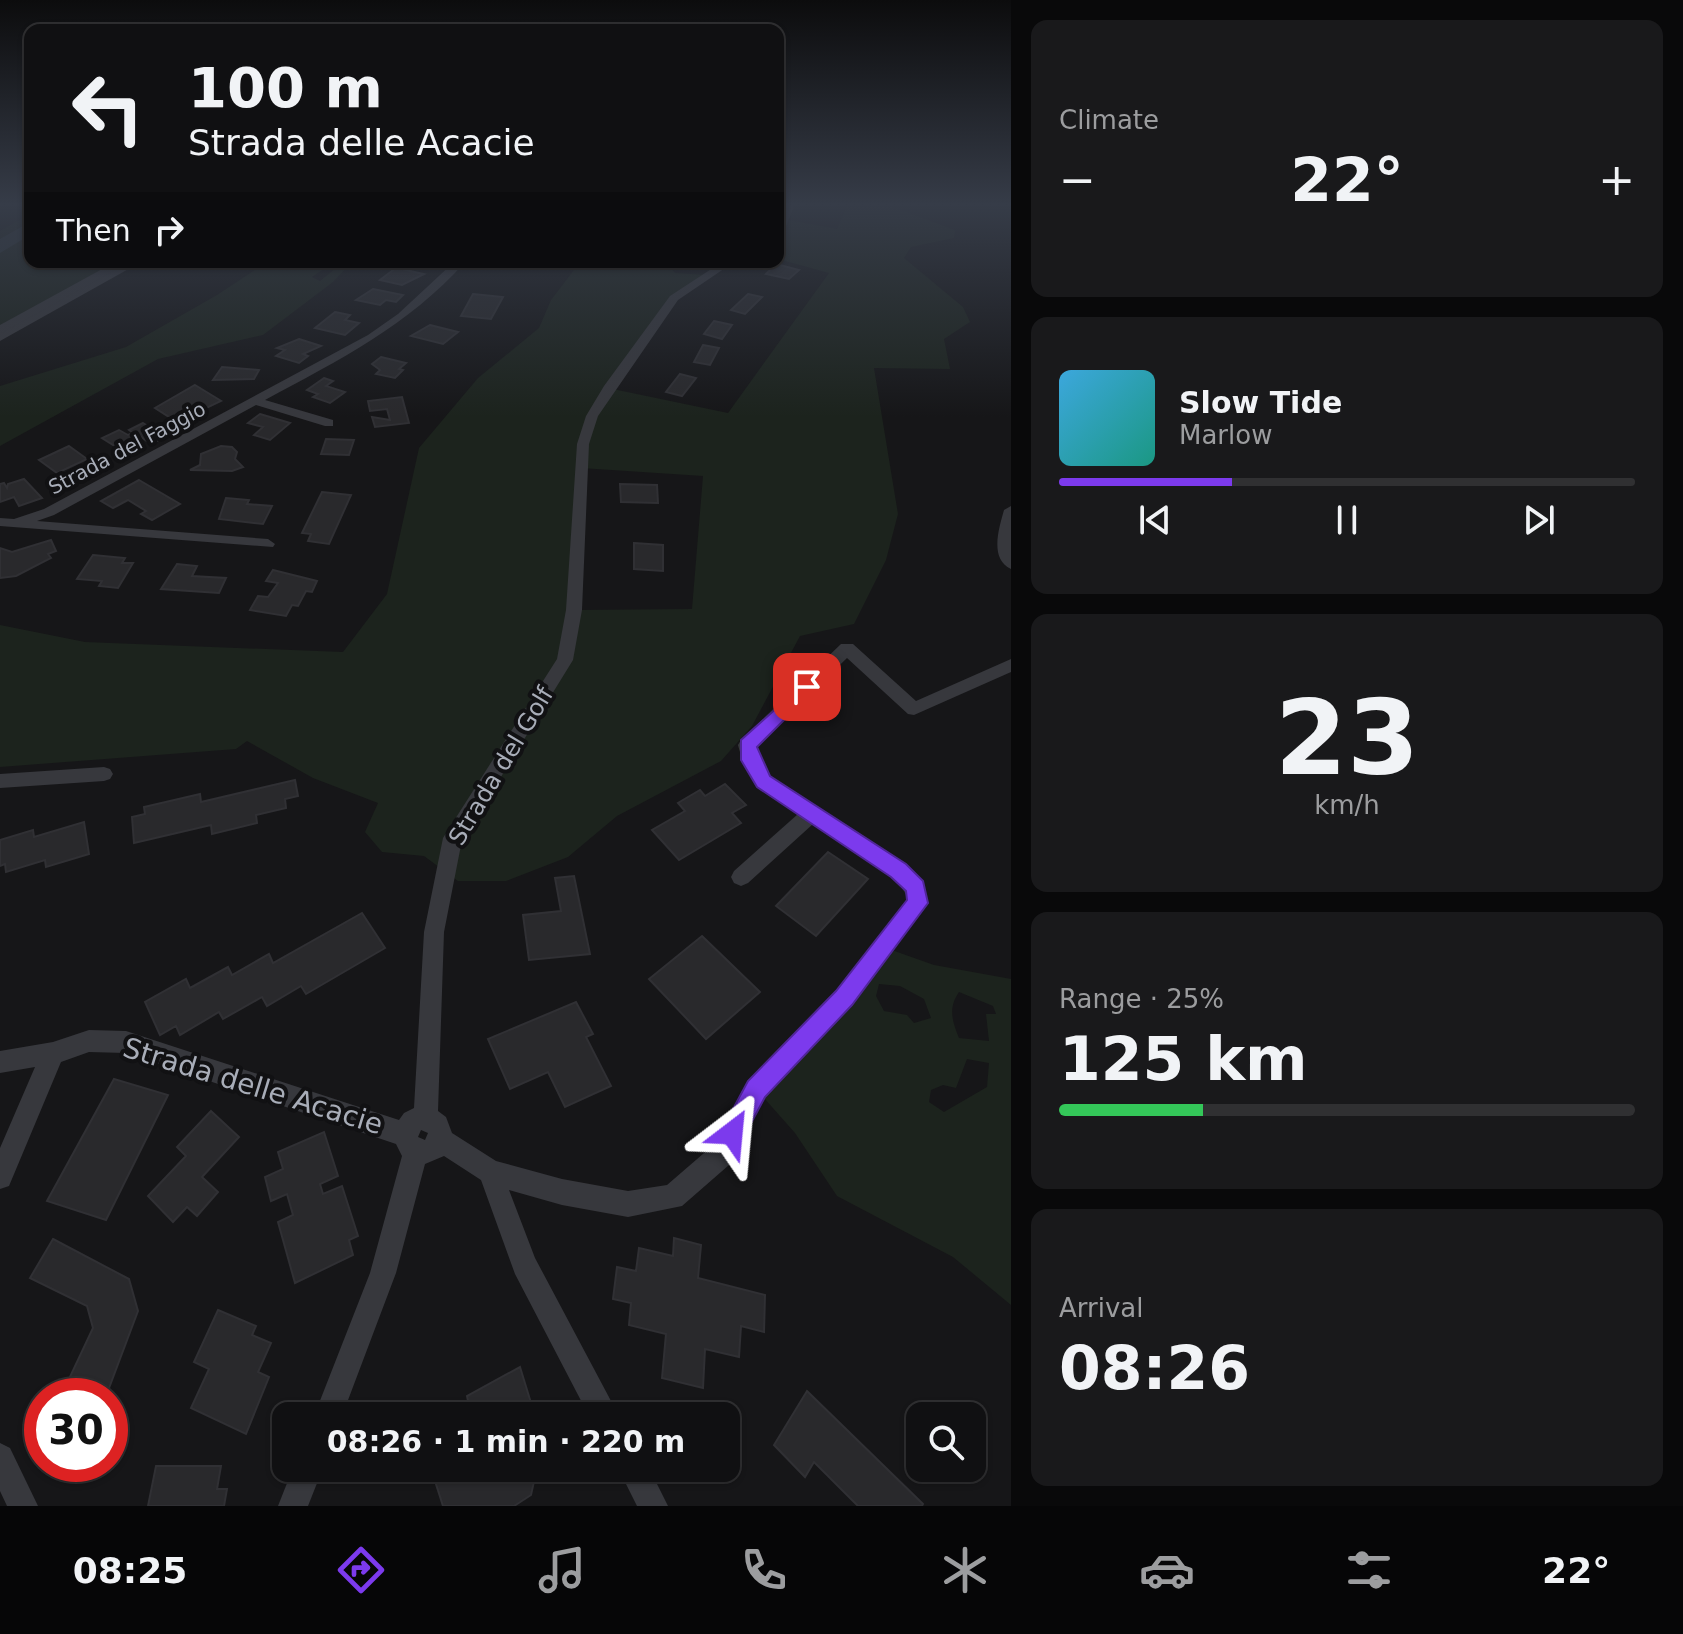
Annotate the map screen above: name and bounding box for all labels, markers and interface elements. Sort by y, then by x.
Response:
text: 100 m [188,55,383,120]
icon: left [56,56,160,160]
text: Climate [1059,105,1159,135]
text: Strada delle Acacie [188,122,535,163]
text: 22° [1290,145,1404,215]
text: − [1059,154,1096,205]
text: + [1598,154,1635,205]
icon: right [147,208,191,252]
text: Then [56,213,131,248]
text: Slow Tide [1179,385,1342,420]
street label: Strada del Faggio [44,396,210,500]
text: Marlow [1179,420,1272,450]
icon: previous [1133,498,1177,542]
icon: pause [1325,498,1369,542]
icon: next [1517,498,1561,542]
pin [773,653,841,721]
icon: arrive [785,665,829,709]
text: 23 [1275,677,1419,799]
street label: Strada del Golf [443,681,560,850]
text: km/h [1314,790,1380,820]
text: Range · 25% [1059,984,1224,1014]
text: 125 km [1059,1024,1308,1094]
street label: Strada delle Acacie [119,1031,387,1141]
position arrow [690,1091,774,1175]
text: Arrival [1059,1293,1143,1323]
text: 08:26 [1059,1333,1250,1403]
speed limit sign: 30 [24,1378,128,1482]
map controls [906,1402,986,1482]
button: search [906,1402,986,1482]
text: 08:26 · 1 min · 220 m [327,1424,685,1459]
icon: directions [333,1542,389,1598]
icon: music [534,1542,590,1598]
icon: phone [736,1542,792,1598]
icon: climate [937,1542,993,1598]
icon: car [1139,1542,1195,1598]
icon: filters [1341,1542,1397,1598]
text: 08:25 [73,1550,187,1591]
text: 22° [1542,1550,1610,1591]

